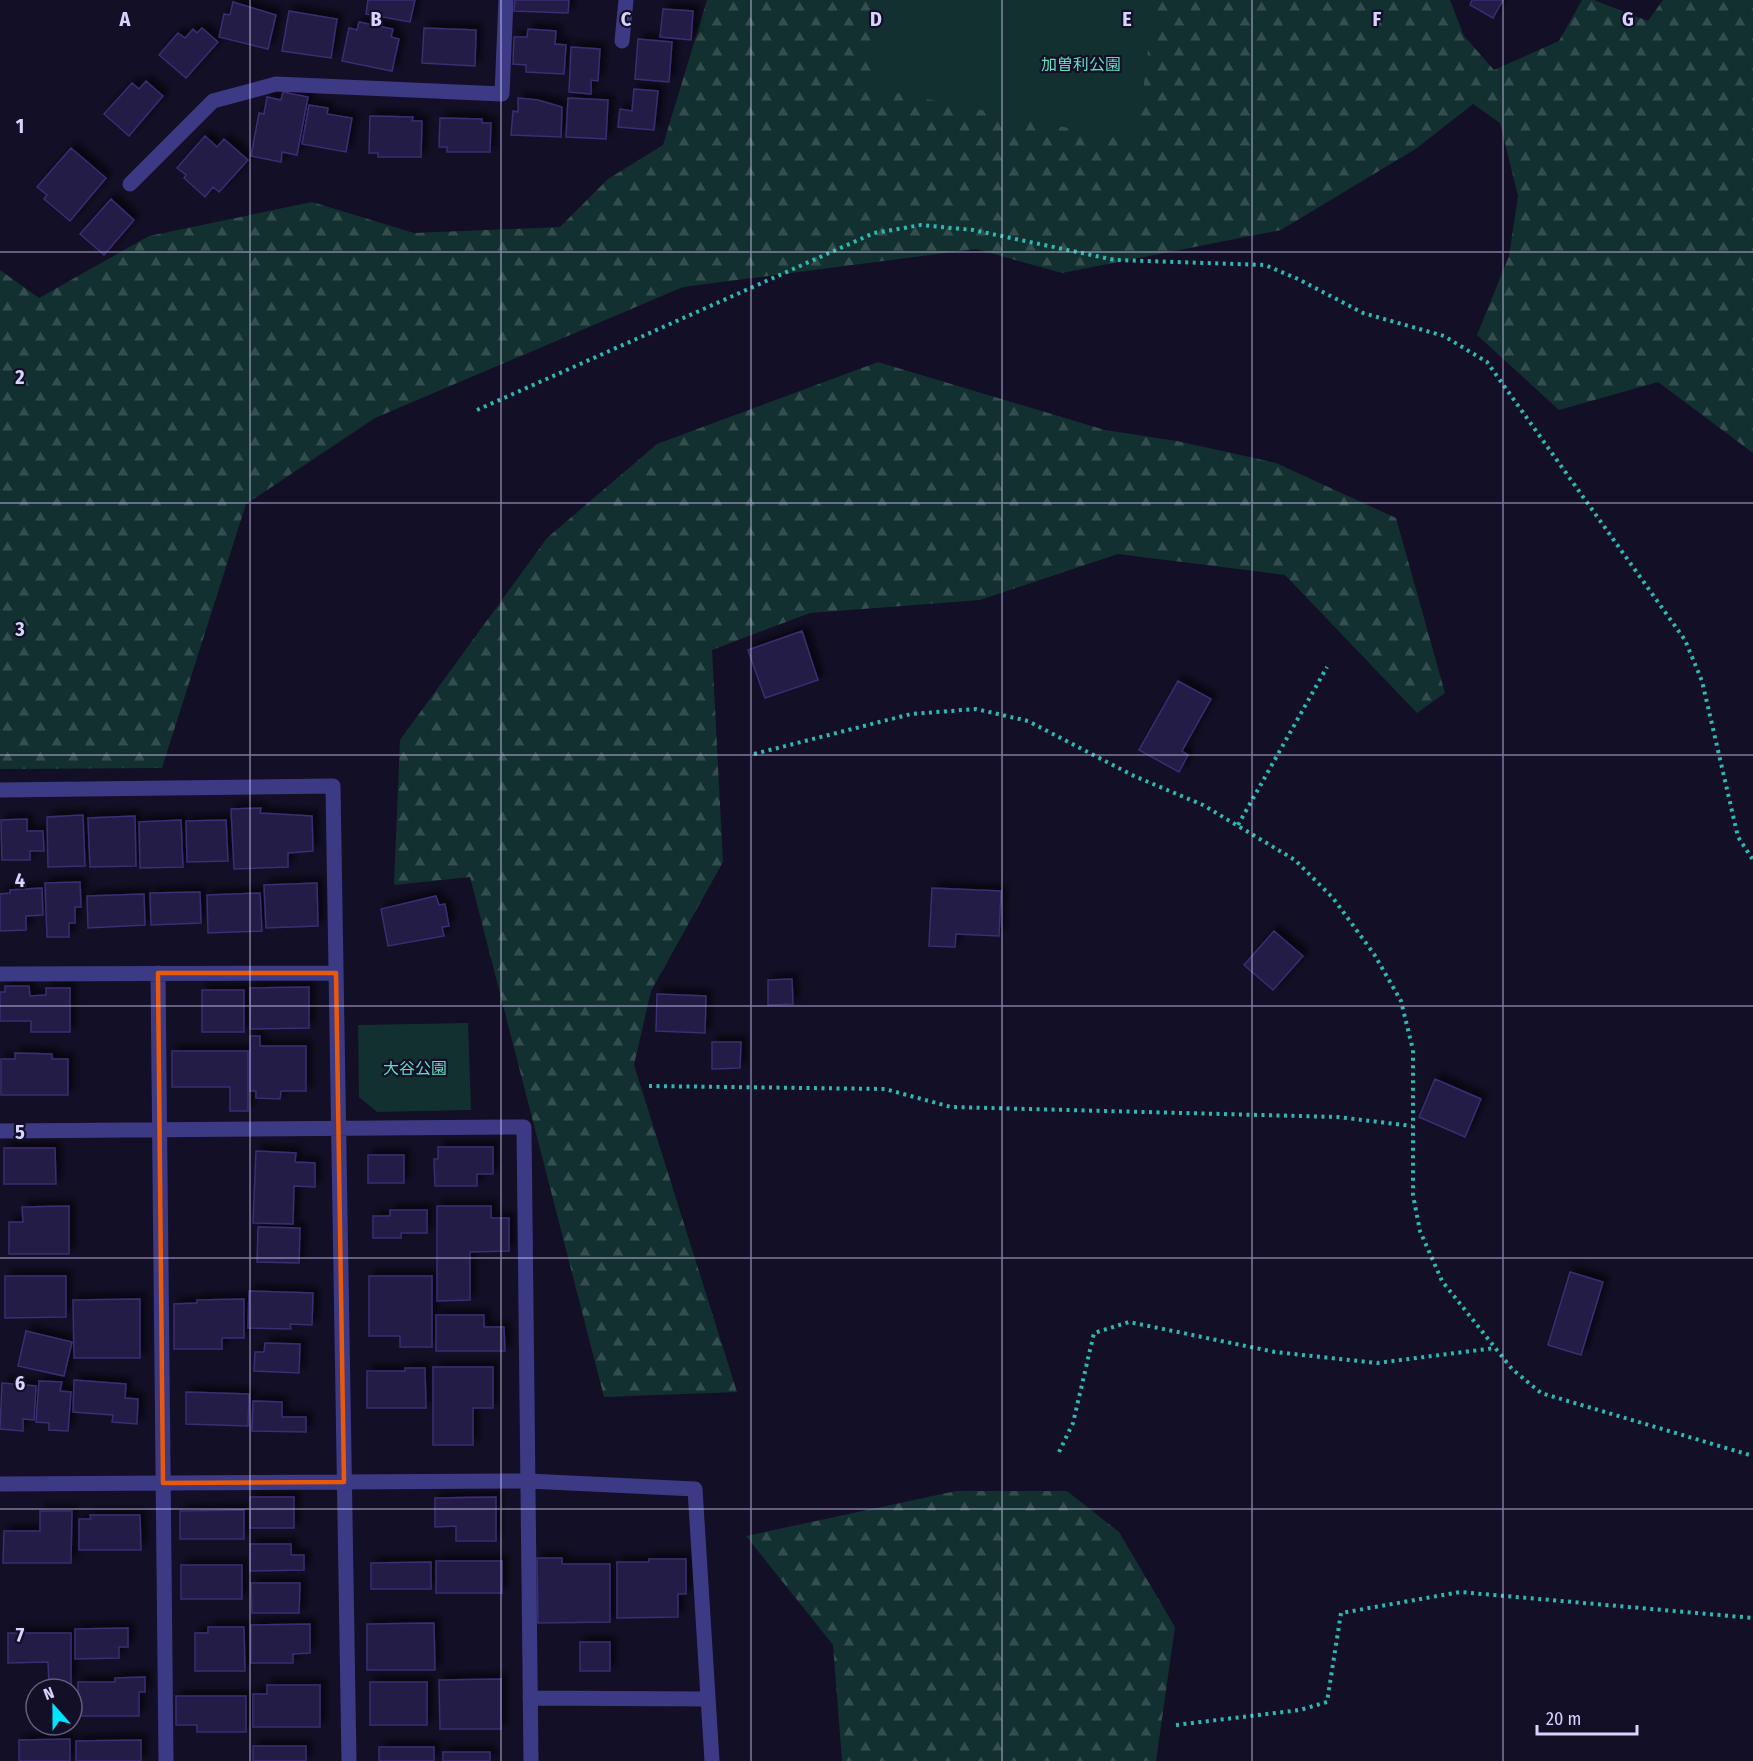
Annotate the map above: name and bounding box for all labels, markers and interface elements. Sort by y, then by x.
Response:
text: A [119,7,132,31]
text: B [370,7,382,31]
text: C [621,7,632,31]
text: D [870,7,882,31]
text: E [1122,7,1132,31]
text: F [1373,7,1382,31]
text: G [1622,7,1634,31]
park label: 加曽利公園 [1041,55,1121,74]
text: 1 [16,114,24,138]
text: 2 [14,365,25,389]
text: 3 [14,617,25,641]
text: 4 [15,868,25,892]
park label: 大谷公園 [383,1059,447,1078]
text: 5 [15,1120,25,1144]
text: 6 [15,1371,25,1395]
text: 7 [16,1623,25,1647]
north arrow [24,1677,84,1737]
text: N [41,1683,57,1704]
scale bar [1537,1698,1638,1736]
text: 20 m [1546,1708,1581,1730]

